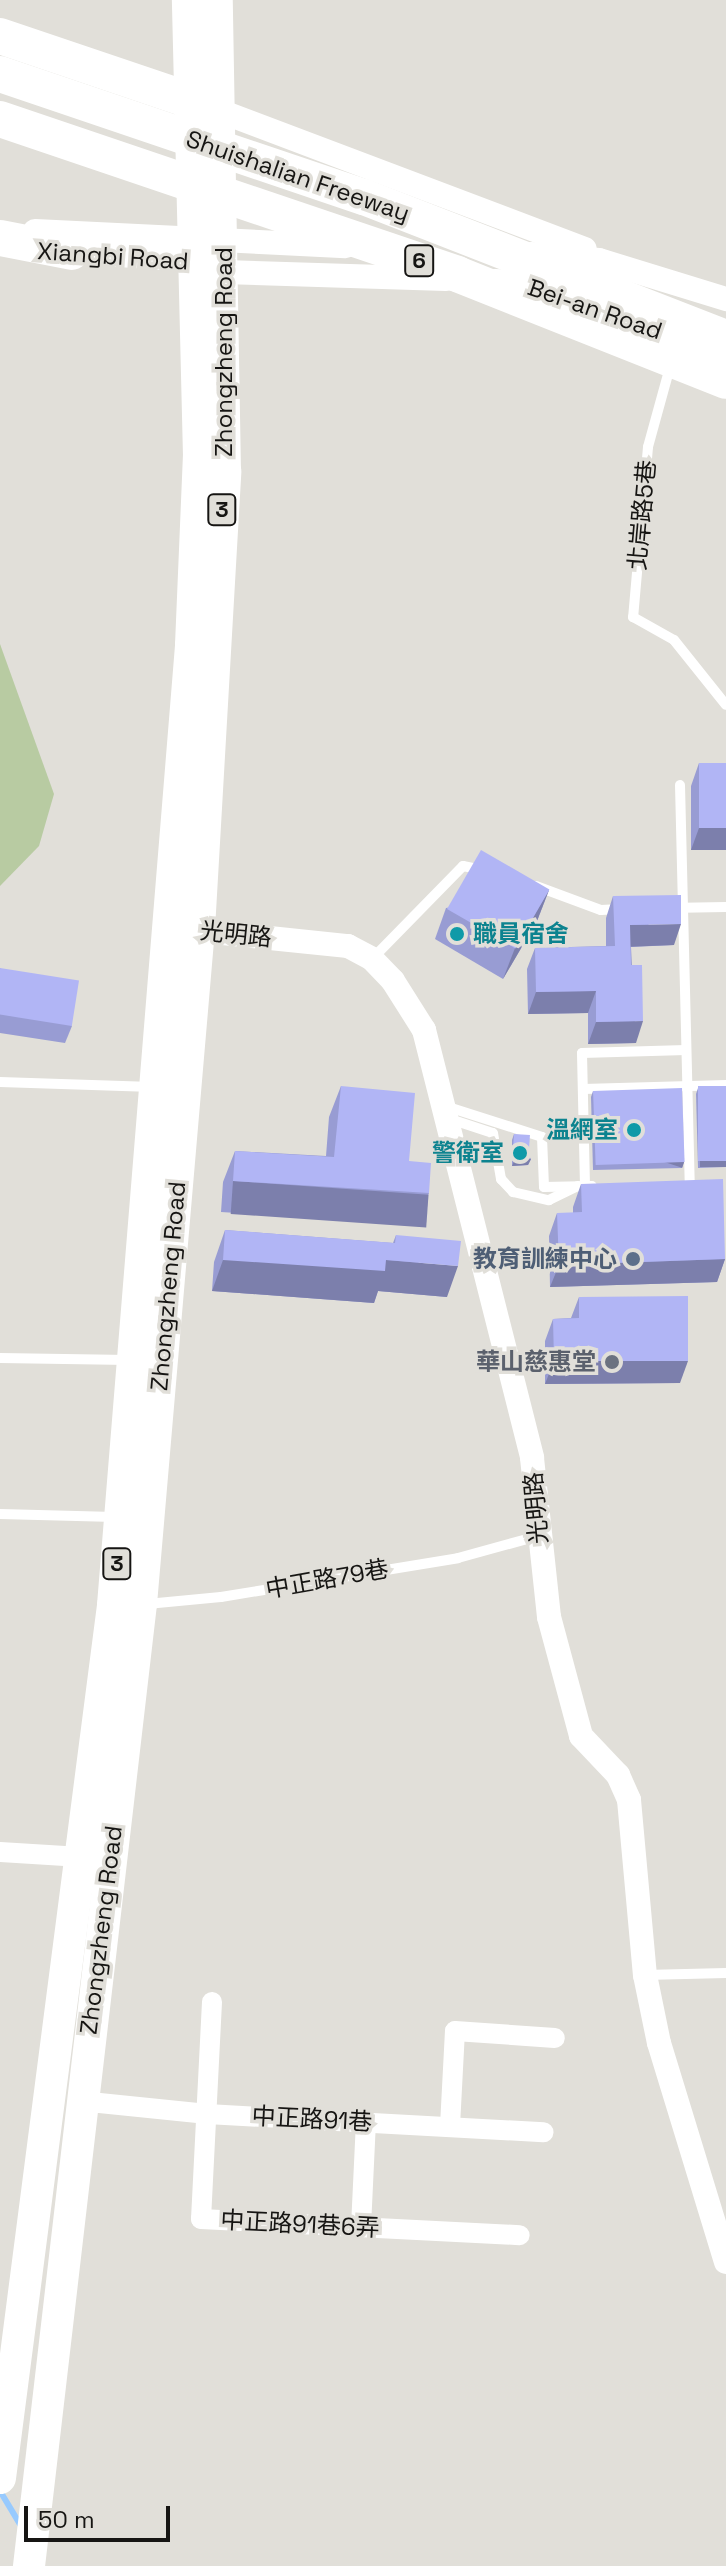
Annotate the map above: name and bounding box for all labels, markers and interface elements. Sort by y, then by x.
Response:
street label: Shuishalian Freeway [183,124,413,228]
street label: Xiangbi Road [36,236,190,276]
road number: 6 [403,243,435,279]
street label: Zhongzheng Road [210,247,238,457]
street label: Bei-an Road [524,273,666,345]
street label: 北岸路5巷 [623,459,661,571]
road number: 3 [206,492,238,528]
street label: 光明路 [199,916,273,952]
place label: 職員宿舍 [473,920,569,948]
marker: 職員宿舍 [448,925,466,943]
place label: 溫網室 [546,1116,618,1144]
marker: 溫網室 [625,1121,643,1139]
place label: 警衛室 [432,1139,504,1167]
marker: 警衛室 [511,1144,529,1162]
street label: Zhongzheng Road [144,1180,192,1392]
place label: 教育訓練中心 [473,1245,617,1273]
marker: 教育訓練中心 [624,1250,642,1268]
place label: 華山慈惠堂 [476,1348,596,1376]
marker: 華山慈惠堂 [603,1353,621,1371]
street label: 光明路 [519,1471,553,1545]
road number: 3 [101,1546,133,1582]
street label: 中正路79巷 [263,1554,391,1604]
street label: Zhongzheng Road [74,1824,128,2036]
street label: 中正路91巷 [251,2101,373,2137]
street label: 中正路91巷6弄 [220,2205,380,2243]
scale bar [28,2490,174,2540]
text: 50 m [38,2504,95,2535]

